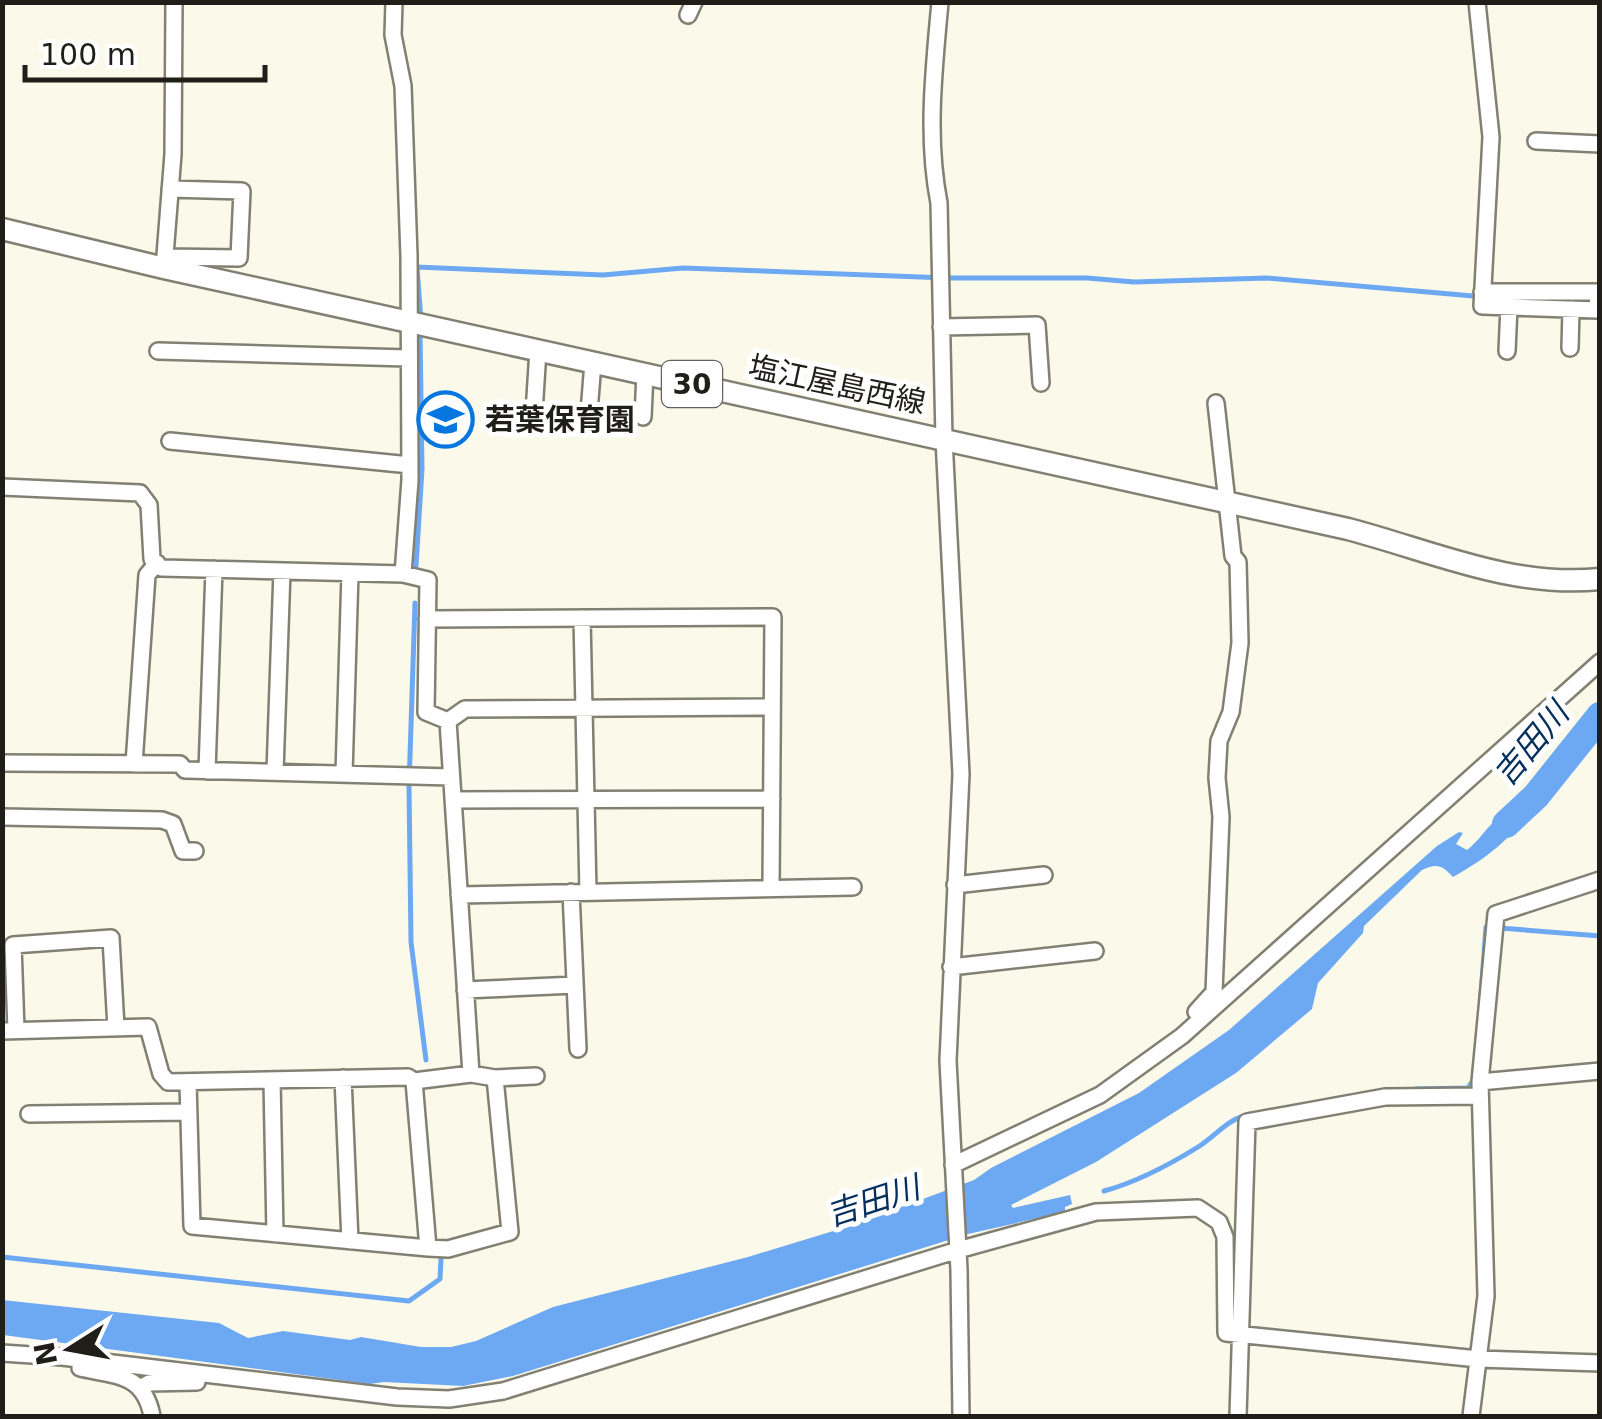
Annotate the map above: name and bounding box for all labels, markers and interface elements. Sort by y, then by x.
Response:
scale bar [25,20,265,82]
text: 100 m [40,37,136,72]
street label: 塩江屋島西線 [745,349,929,420]
road number: 30 [662,361,722,407]
school or university icon: 若葉保育園 [416,390,476,450]
place label: 若葉保育園 [485,402,635,437]
water label: 吉田川 [1486,693,1578,793]
water label: 吉田川 [821,1167,927,1234]
north arrow [20,1299,120,1399]
text: N [28,1339,64,1368]

